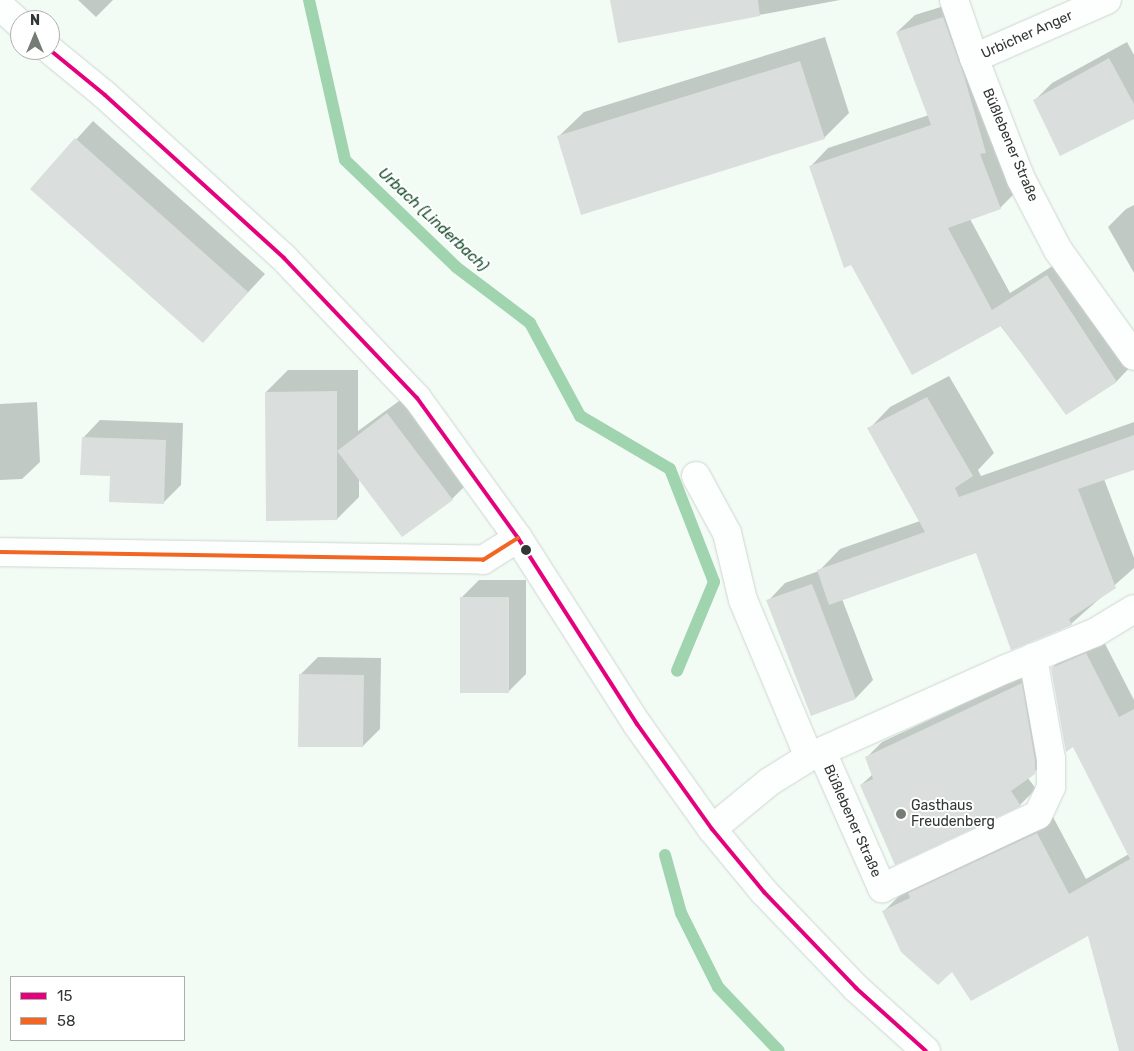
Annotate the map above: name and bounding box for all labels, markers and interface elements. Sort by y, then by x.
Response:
street label: Urbicher Anger [978,7,1076,63]
north arrow [10,10,60,60]
text: N [30,12,40,29]
street label: Büßlebener Straße [978,86,1042,204]
water label: Urbach (Linderbach) [374,164,492,276]
unlabelled marker [521,545,531,555]
street label: Büßlebener Straße [820,762,884,880]
place label: Gasthaus Freudenberg [911,798,995,830]
marker: Gasthaus Freudenberg [895,808,907,820]
legend [10,976,185,1041]
text: 15 [57,987,72,1005]
text: 58 [57,1012,75,1030]

